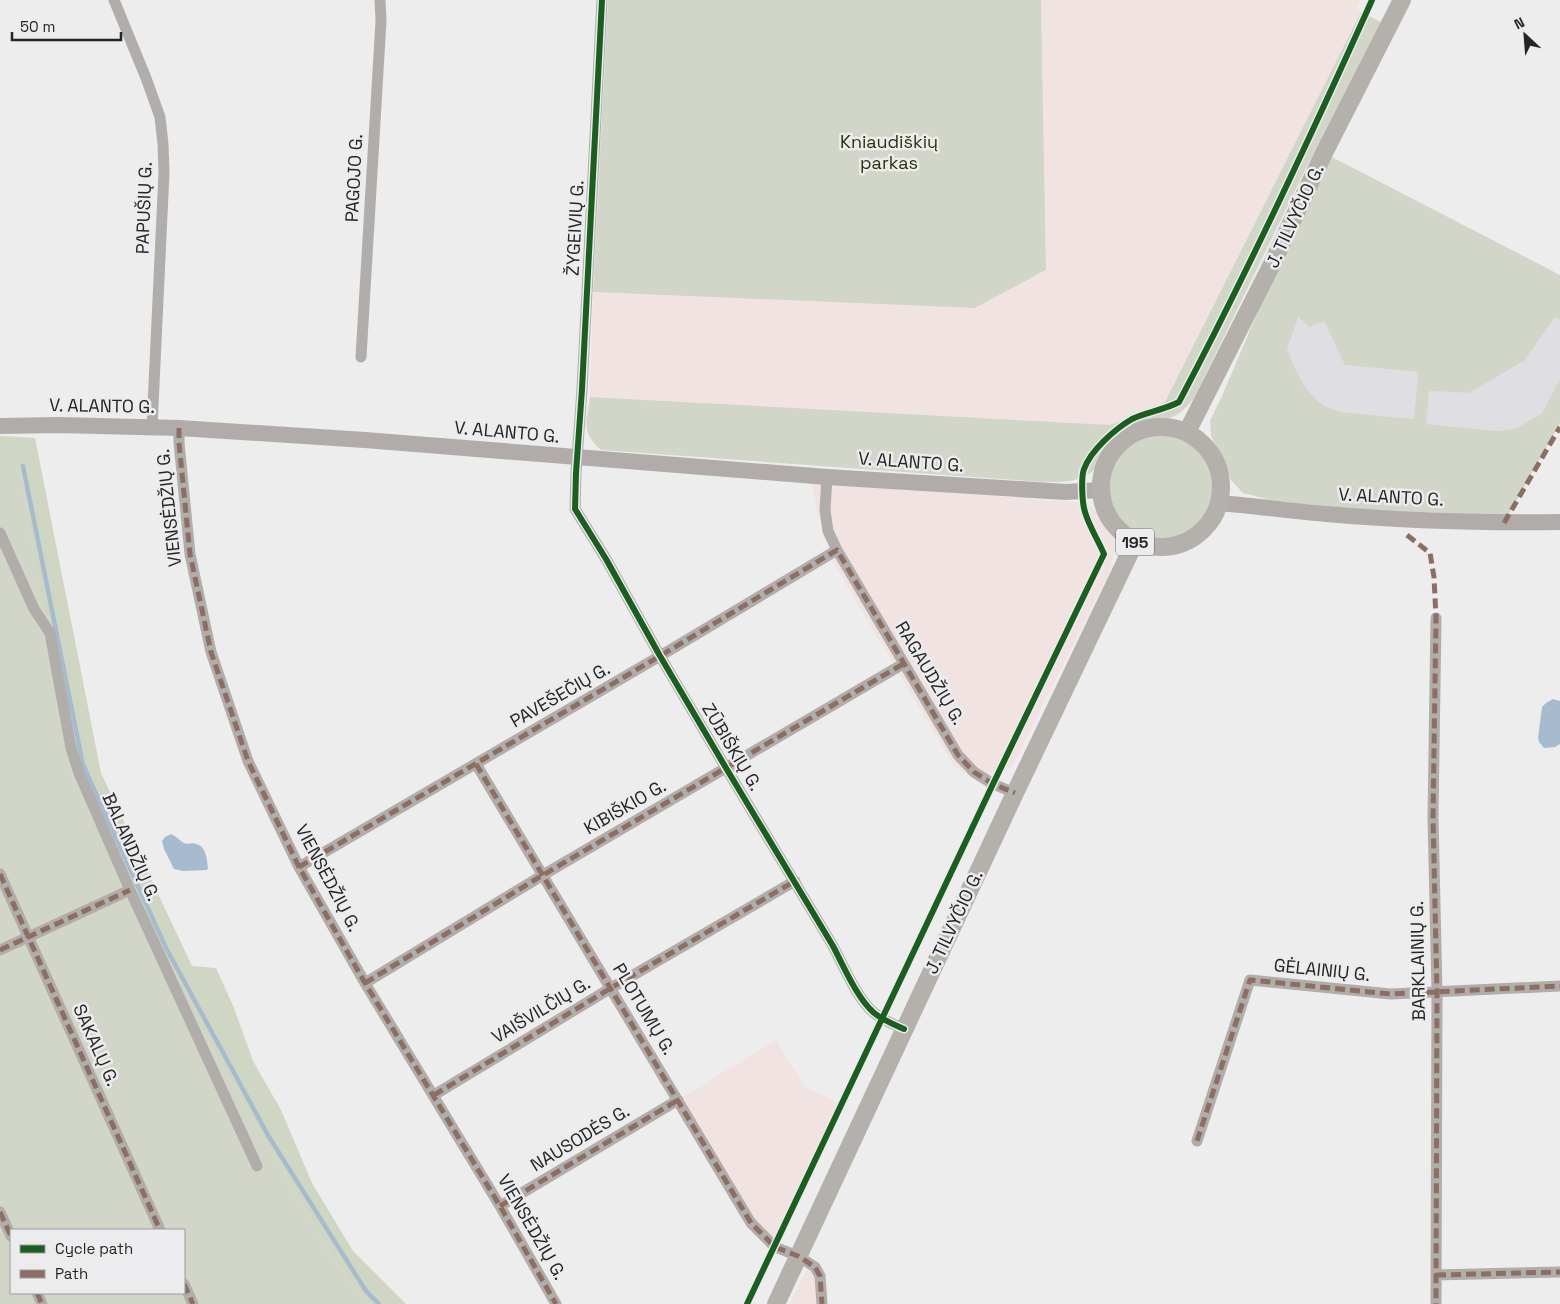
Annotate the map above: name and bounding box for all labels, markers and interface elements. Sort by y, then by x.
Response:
scale bar [12,10,121,42]
north arrow [1500,10,1550,60]
text: N [1511,13,1527,33]
text: 50 m [20,17,55,36]
park label: Kniaudiškių parkas [840,130,938,174]
street label: PAGOJO G. [340,133,367,223]
street label: J. TILVYČIO G. [1260,160,1329,271]
street label: PAPUŠIŲ G. [130,161,157,255]
street label: ŽYGEIVIŲ G. [561,180,588,276]
street label: V. ALANTO G. [49,393,155,418]
street label: V. ALANTO G. [453,415,561,448]
street label: V. ALANTO G. [858,446,965,477]
street label: VIENSĖDŽIŲ G. [151,448,186,568]
street label: V. ALANTO G. [1338,482,1444,511]
road number: 195 [1116,528,1154,556]
street label: RAGAUDŽIŲ G. [890,617,970,729]
street label: PAVEŠEČIŲ G. [506,657,614,732]
street label: ZŪBIŠKIŲ G. [697,699,768,795]
street label: KIBIŠKIO G. [580,774,670,839]
street label: BALANDŽIŲ G. [97,789,166,904]
street label: VIENSĖDŽIŲ G. [291,820,366,935]
street label: J. TILVYČIO G. [919,866,988,977]
street label: BARKLAINIŲ G. [1405,901,1430,1021]
street label: GĖLAINIŲ G. [1273,953,1371,986]
street label: PLOTUMŲ G. [608,959,681,1059]
street label: VAIŠVILČIŲ G. [487,971,594,1048]
street label: SAKALŲ G. [68,1000,125,1089]
street label: NAUSODĖS G. [526,1099,634,1176]
street label: VIENSĖDŽIŲ G. [493,1170,572,1284]
legend [10,1229,185,1294]
text: Cycle path [55,1239,133,1258]
text: Path [55,1264,88,1283]

